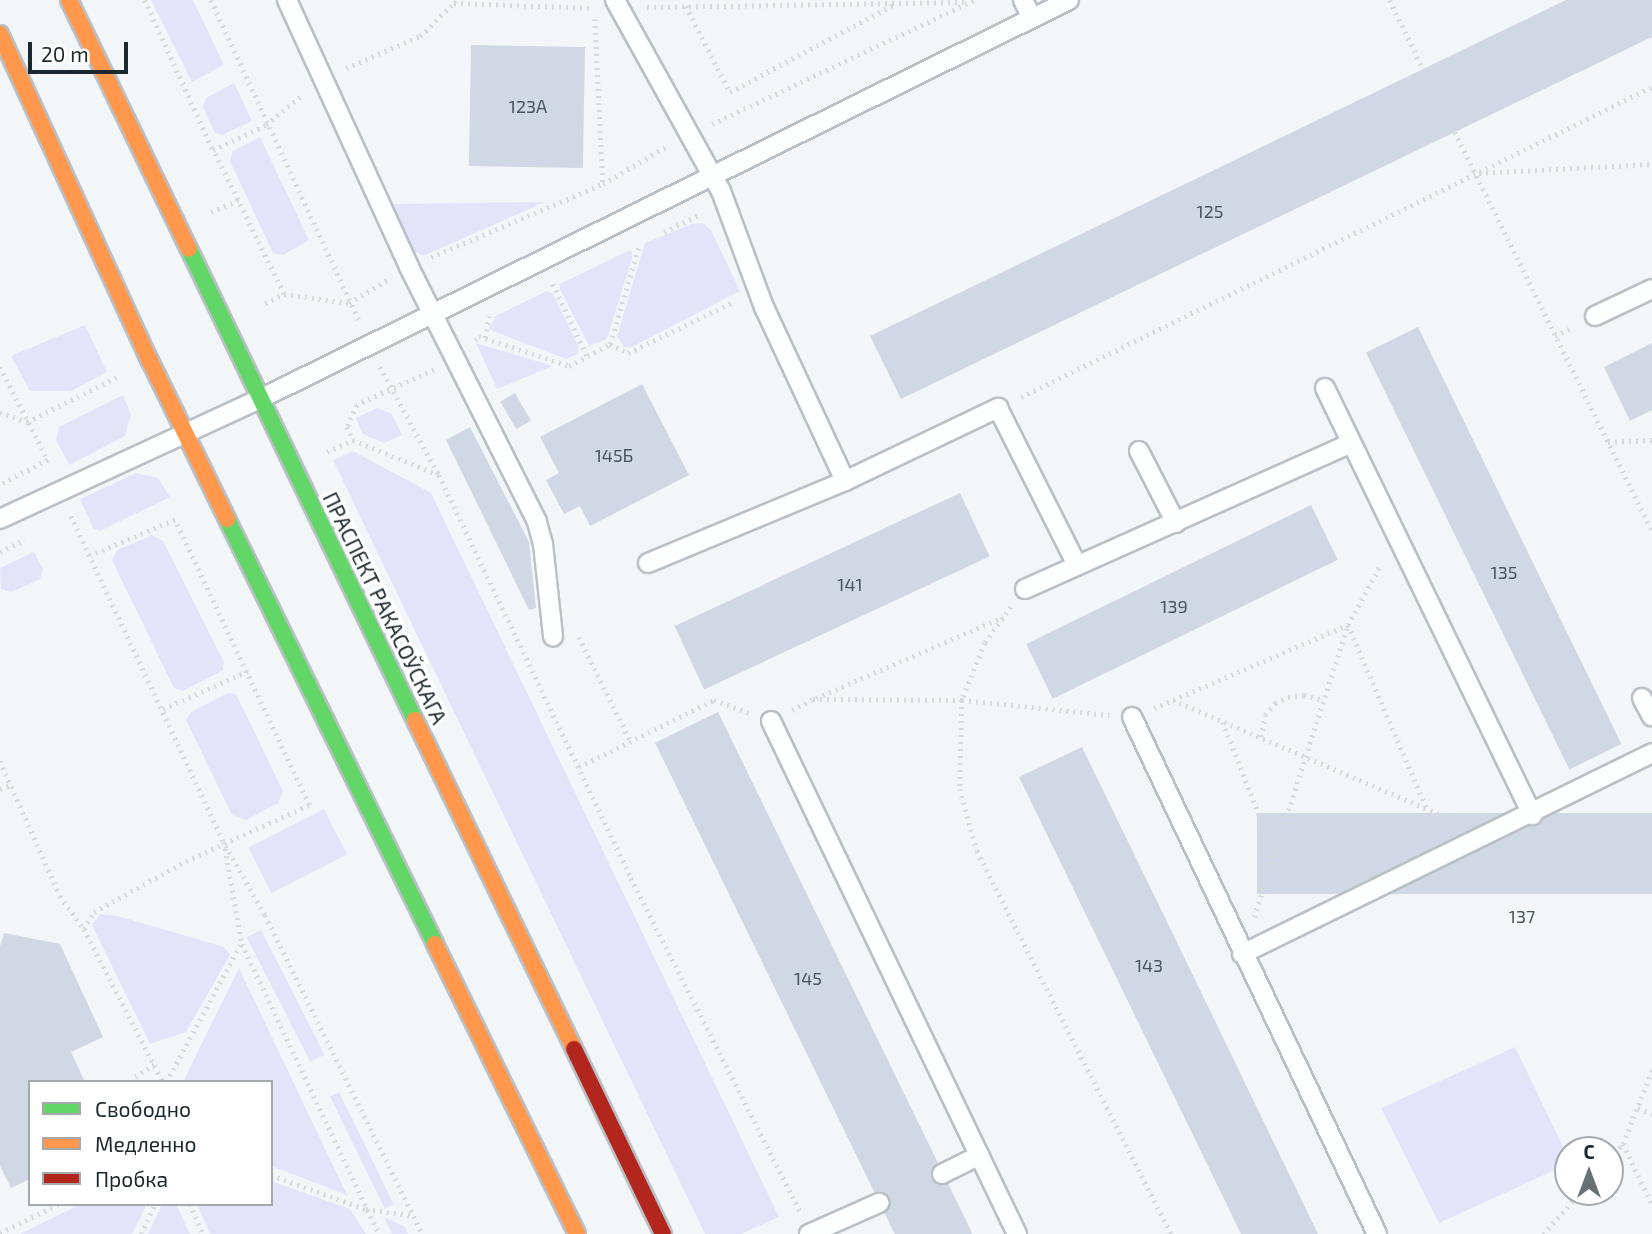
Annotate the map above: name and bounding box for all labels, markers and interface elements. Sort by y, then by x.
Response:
scale bar [32,28,131,72]
text: 20 m [41,41,89,66]
house number: 123А [509,95,547,117]
house number: 125 [1197,200,1223,222]
house number: 145Б [595,444,633,466]
street label: ПРАСПЕКТ РАКАСОЎСКАГА [318,488,452,728]
house number: 135 [1491,561,1517,583]
house number: 141 [837,573,863,595]
house number: 139 [1160,595,1188,617]
house number: 137 [1509,905,1535,927]
house number: 143 [1135,954,1163,976]
house number: 145 [794,967,822,989]
legend [28,1080,273,1206]
text: Свободно [95,1096,191,1121]
text: Медленно [95,1131,197,1156]
north arrow [1554,1136,1624,1206]
text: С [1583,1140,1595,1163]
text: Пробка [95,1166,168,1191]

